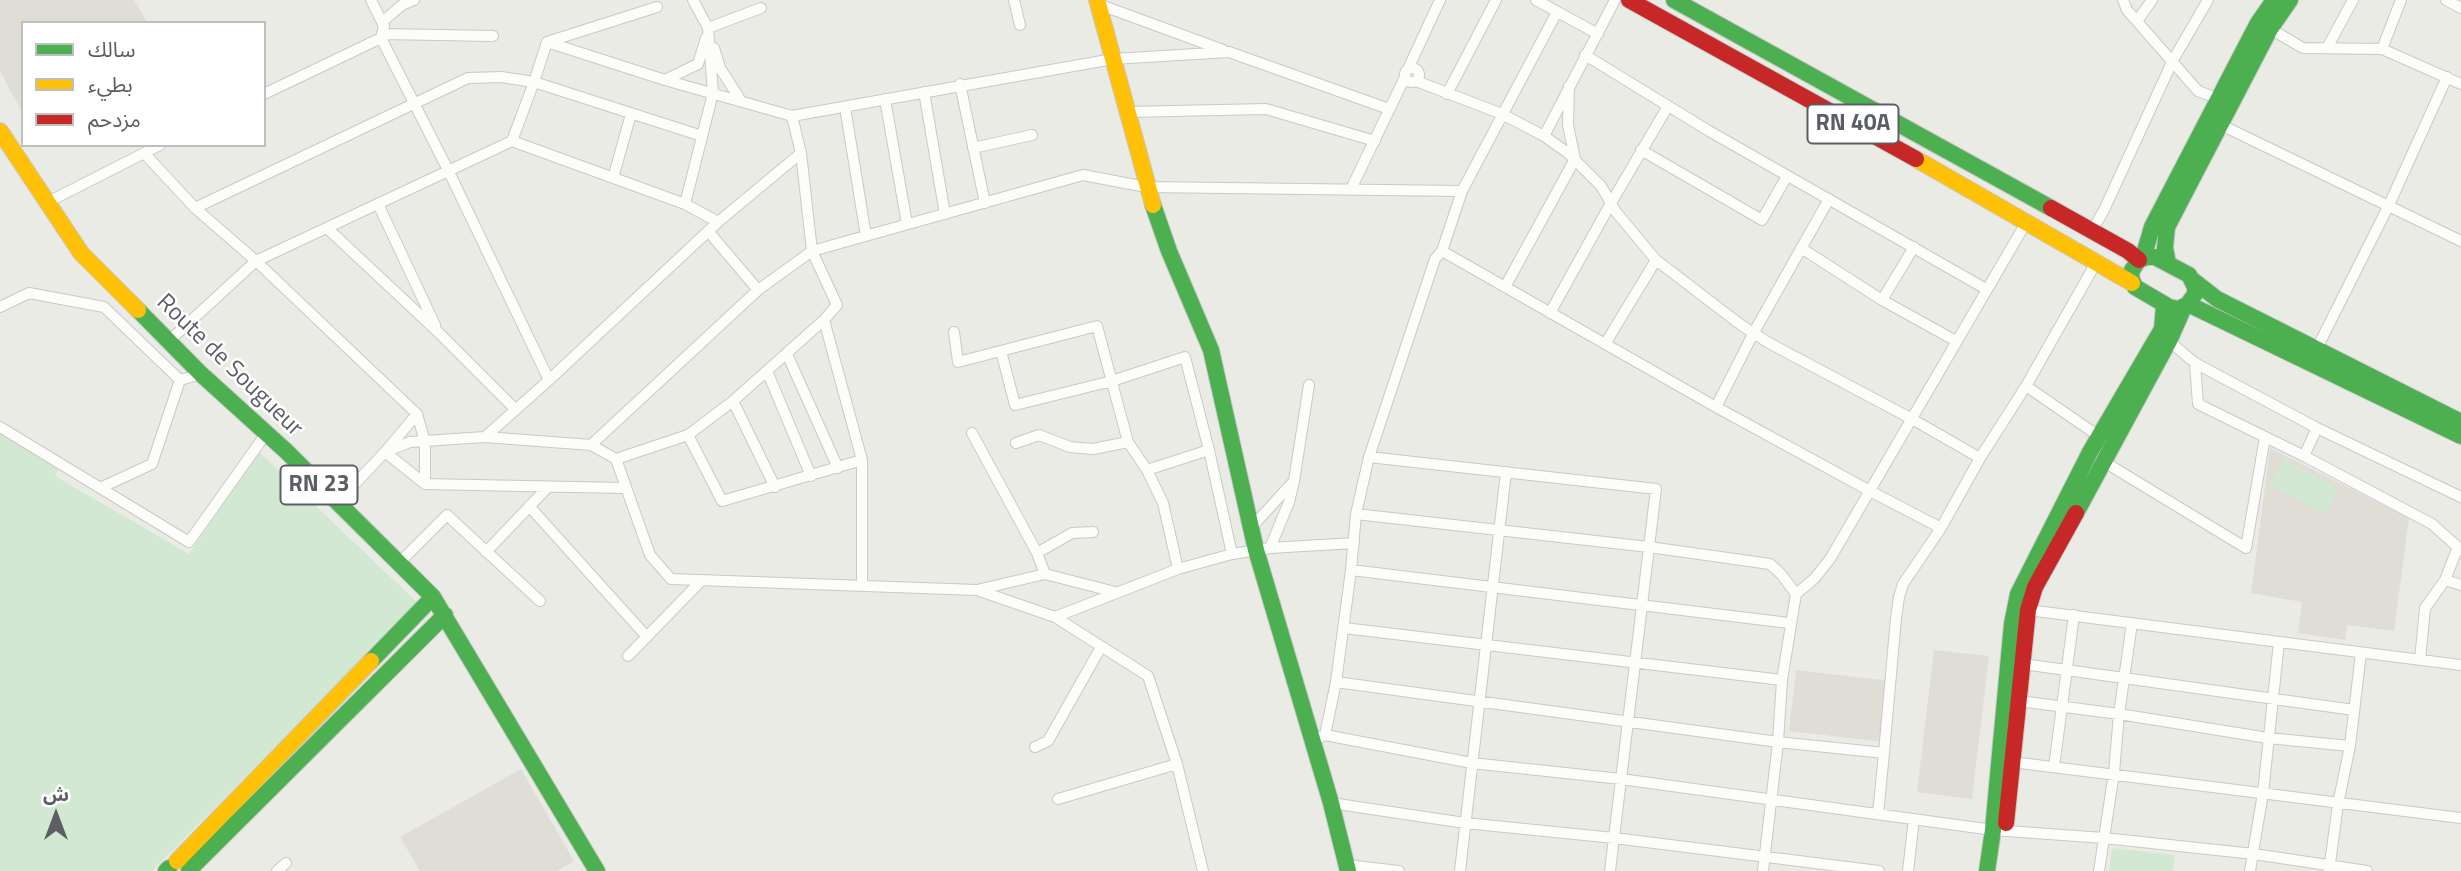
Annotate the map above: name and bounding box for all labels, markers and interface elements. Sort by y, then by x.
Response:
legend [21,21,266,147]
text: سالك [88,33,135,65]
text: بطيء [88,68,133,100]
text: مزدحم [88,103,141,135]
road number: RN 40A [1808,105,1898,144]
street label: Route de Sougueur [150,289,308,443]
road number: RN 23 [280,466,358,505]
text: ش [43,779,69,808]
north arrow [21,780,91,850]

